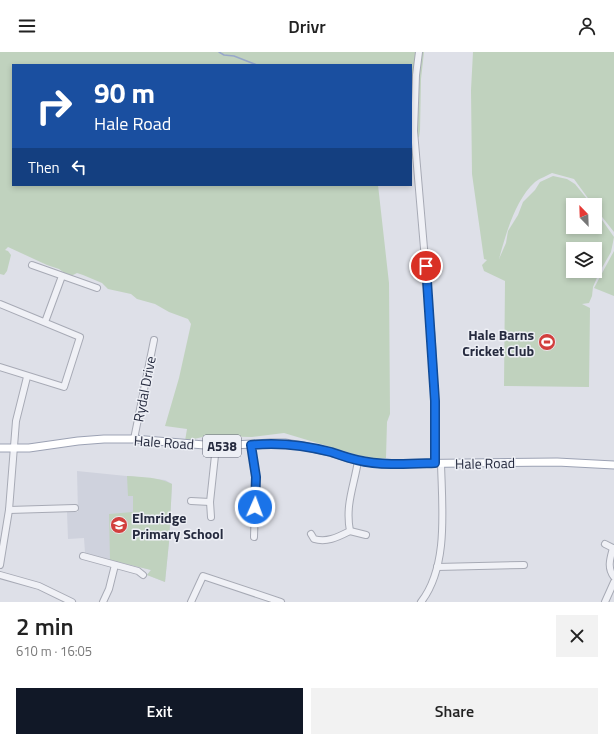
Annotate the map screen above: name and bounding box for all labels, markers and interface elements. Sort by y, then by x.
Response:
text: Drivr [288,13,326,40]
icon: menu [16,15,38,37]
icon: person [576,15,598,37]
text: 90 m [94,71,155,114]
icon: right [28,80,80,132]
text: Hale Road [94,110,171,137]
text: Then [28,156,60,179]
icon: left [68,156,90,178]
north arrow [566,198,602,234]
map controls [566,198,602,278]
button: layers [566,242,602,278]
pin [409,249,443,283]
icon: arrive [415,255,437,277]
place label: Hale Barns Cricket Club [462,324,534,361]
sports icon: Hale Barns Cricket Club [537,332,557,352]
street label: Rydal Drive [127,354,161,424]
street label: Hale Road [133,429,195,455]
road number: A538 [203,435,241,457]
street label: Hale Road [455,452,515,474]
position arrow [234,486,276,528]
place label: Elmridge Primary School [132,507,224,544]
school or university icon: Elmridge Primary School [109,515,129,535]
text: 2 min [16,608,74,644]
button: close [556,615,598,657]
text: 610 m · 16:05 [16,641,92,661]
button: Exit [16,688,303,734]
button: Share [311,688,598,734]

